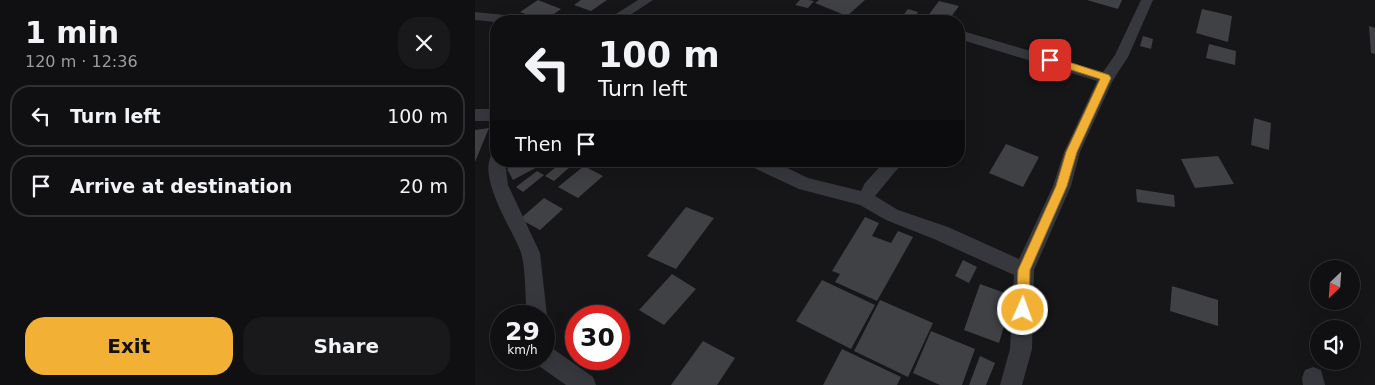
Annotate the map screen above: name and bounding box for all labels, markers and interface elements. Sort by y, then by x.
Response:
text: 1 min [25,15,119,50]
button: close [398,17,450,69]
icon: left [515,35,580,100]
text: 100 m [598,35,720,75]
pin [1029,39,1071,81]
icon: arrive [1036,46,1064,74]
text: 120 m · 12:36 [25,52,138,71]
text: Turn left [598,76,687,101]
icon: left [27,102,55,130]
text: Turn left [70,105,161,127]
text: 100 m [387,105,448,127]
icon: arrive [572,130,600,158]
text: Then [515,133,562,155]
icon: arrive [27,172,55,200]
text: Arrive at destination [70,175,292,197]
text: 20 m [399,175,448,197]
north arrow [1310,260,1360,310]
map controls [1310,260,1360,370]
position arrow [996,283,1048,335]
speed limit sign: 30 [565,305,630,370]
button: Exit [25,317,233,375]
button: Share [243,317,450,375]
text: 29 [505,317,540,346]
button: sound [1310,320,1360,370]
text: km/h [507,343,538,357]

